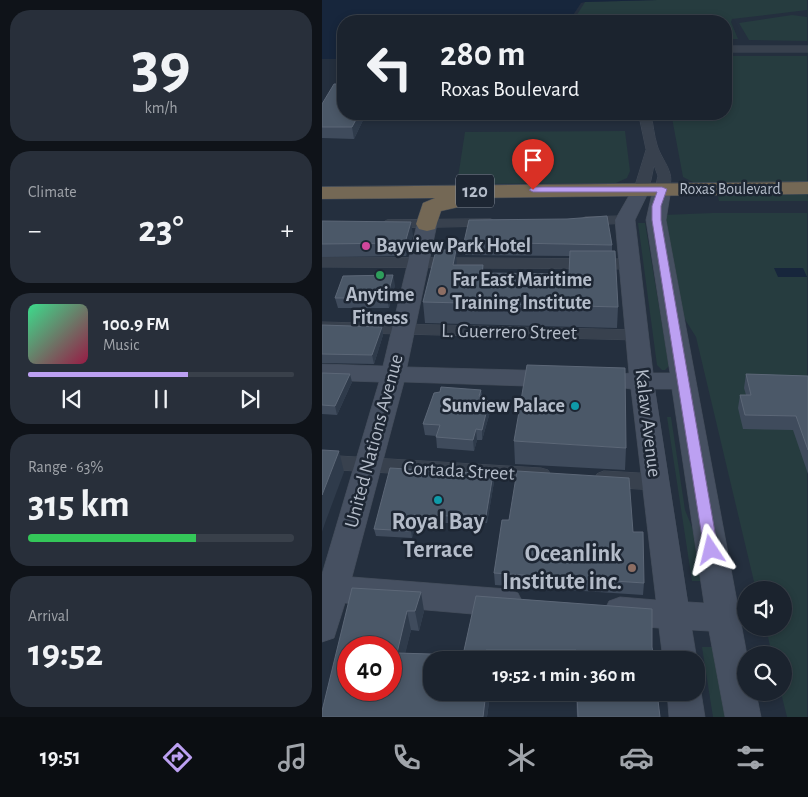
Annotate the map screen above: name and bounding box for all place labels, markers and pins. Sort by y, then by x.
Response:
pin [512,139,554,190]
place label: Bayview Park Hotel [376,236,531,256]
marker: Bayview Park Hotel [360,240,372,252]
marker: Anytime Fitness [374,269,386,281]
place label: Far East Maritime Training Institute [452,270,592,313]
place label: Anytime Fitness [346,285,414,328]
marker: Far East Maritime Training Institute [436,285,448,297]
place label: Sunview Palace [442,396,565,416]
marker: Sunview Palace [569,400,581,412]
marker: Royal Bay Terrace [432,494,444,506]
place label: Royal Bay Terrace [392,510,485,562]
place label: Oceanlink Institute inc. [502,542,622,594]
marker: Oceanlink Institute inc. [626,562,638,574]

